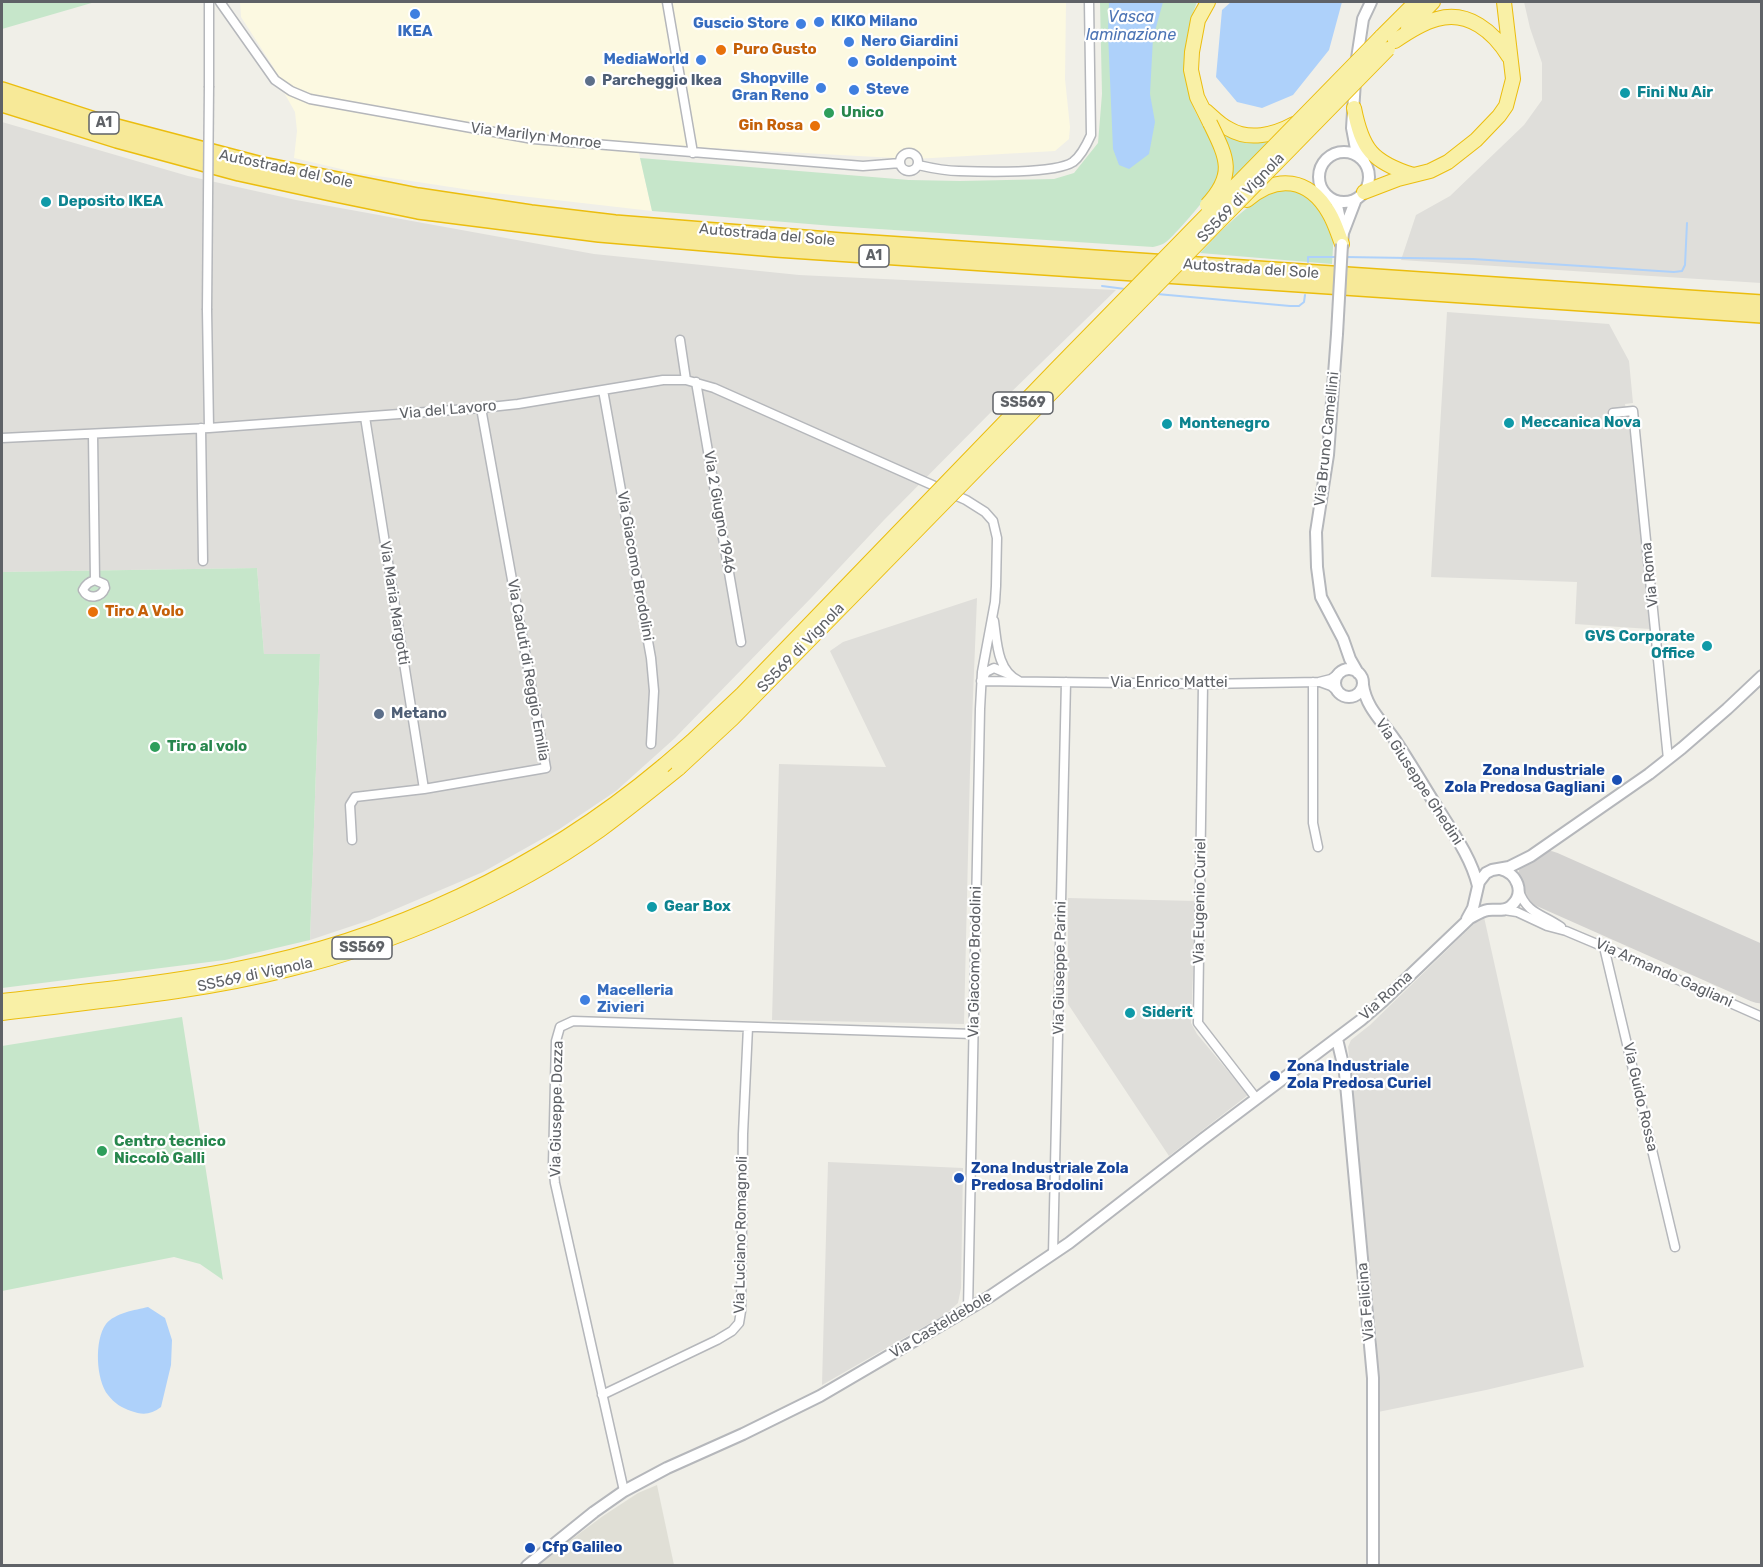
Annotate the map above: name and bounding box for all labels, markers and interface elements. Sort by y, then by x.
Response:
marker: IKEA [408,7,422,21]
water label: Vasca laminazione [1086,7,1176,45]
place label: KIKO Milano [831,13,918,31]
place label: Guscio Store [693,15,789,33]
marker: KIKO Milano [812,15,826,29]
marker: Guscio Store [794,17,808,31]
place label: IKEA [397,23,433,41]
place label: Nero Giardini [861,33,958,51]
marker: Nero Giardini [842,35,856,49]
place label: Puro Gusto [733,41,817,59]
marker: Puro Gusto [714,43,728,57]
place label: MediaWorld [603,51,689,69]
marker: MediaWorld [694,53,708,67]
place label: Goldenpoint [865,53,957,71]
marker: Goldenpoint [846,55,860,69]
place label: Shopville Gran Reno [732,70,809,105]
place label: Parcheggio Ikea [602,72,722,90]
marker: Parcheggio Ikea [583,74,597,88]
marker: Shopville Gran Reno [814,81,828,95]
place label: Steve [866,81,909,99]
marker: Steve [847,83,861,97]
place label: Fini Nu Air [1637,84,1713,102]
marker: Fini Nu Air [1618,86,1632,100]
place label: Unico [841,104,884,122]
marker: Unico [822,106,836,120]
road number: A1 [89,112,119,134]
place label: Gin Rosa [738,117,803,135]
street label: Via Marilyn Monroe [470,119,602,153]
marker: Gin Rosa [808,119,822,133]
street label: Autostrada del Sole [217,146,355,192]
street label: SS569 di Vignola [1194,150,1288,246]
place label: Deposito IKEA [58,193,163,211]
marker: Deposito IKEA [39,195,53,209]
street label: Autostrada del Sole [698,220,836,250]
road number: A1 [859,245,889,267]
street label: Autostrada del Sole [1182,255,1320,283]
street label: Via Bruno Camellini [1311,371,1343,507]
road number: SS569 [993,392,1053,414]
street label: Via del Lavoro [399,397,497,423]
place label: Meccanica Nova [1521,414,1641,432]
place label: Montenegro [1179,415,1270,433]
marker: Meccanica Nova [1502,416,1516,430]
marker: Montenegro [1160,417,1174,431]
street label: Via 2 Giugno 1946 [699,449,739,575]
street label: Via Giacomo Brodolini [613,490,657,642]
street label: Via Maria Margotti [375,540,413,666]
street label: Via Roma [1638,542,1662,608]
street label: Via Caduti di Reggio Emilia [503,578,553,762]
street label: SS569 di Vignola [754,600,848,696]
place label: Tiro A Volo [105,603,184,621]
marker: Tiro A Volo [86,605,100,619]
place label: GVS Corporate Office [1585,628,1695,663]
marker: GVS Corporate Office [1700,639,1714,653]
street label: Via Enrico Mattei [1110,674,1228,692]
place label: Metano [391,705,447,723]
marker: Metano [372,707,386,721]
street label: Via Giuseppe Ghedini [1371,715,1467,849]
place label: Tiro al volo [167,738,247,756]
marker: Tiro al volo [148,740,162,754]
place label: Zona Industriale Zola Predosa Gagliani [1445,762,1605,797]
marker: Zona Industriale Zola Predosa Gagliani [1610,773,1624,787]
street label: Via Eugenio Curiel [1190,838,1210,964]
street label: Via Giacomo Brodolini [965,886,985,1038]
place label: Gear Box [664,898,731,916]
marker: Gear Box [645,900,659,914]
street label: Via Giuseppe Parini [1050,901,1070,1035]
street label: Via Armando Gagliani [1592,935,1736,1011]
road number: SS569 [332,937,392,959]
street label: SS569 di Vignola [196,954,314,996]
street label: Via Roma [1356,967,1416,1025]
place label: Macelleria Zivieri [597,982,673,1017]
marker: Macelleria Zivieri [578,993,592,1007]
place label: Siderit [1142,1004,1193,1022]
marker: Siderit [1123,1006,1137,1020]
street label: Via Giuseppe Dozza [547,1041,567,1177]
street label: Via Guido Rossa [1619,1041,1661,1153]
place label: Zona Industriale Zola Predosa Curiel [1287,1058,1431,1093]
marker: Zona Industriale Zola Predosa Curiel [1268,1069,1282,1083]
place label: Centro tecnico Niccolò Galli [114,1133,226,1168]
marker: Centro tecnico Niccolò Galli [95,1144,109,1158]
street label: Via Luciano Romagnoli [731,1156,751,1314]
place label: Zona Industriale Zola Predosa Brodolini [971,1160,1129,1195]
marker: Zona Industriale Zola Predosa Brodolini [952,1171,966,1185]
street label: Via Felicina [1354,1262,1378,1342]
street label: Via Casteldebole [887,1287,995,1363]
place label: Cfp Galileo [542,1539,622,1557]
marker: Cfp Galileo [523,1541,537,1555]

